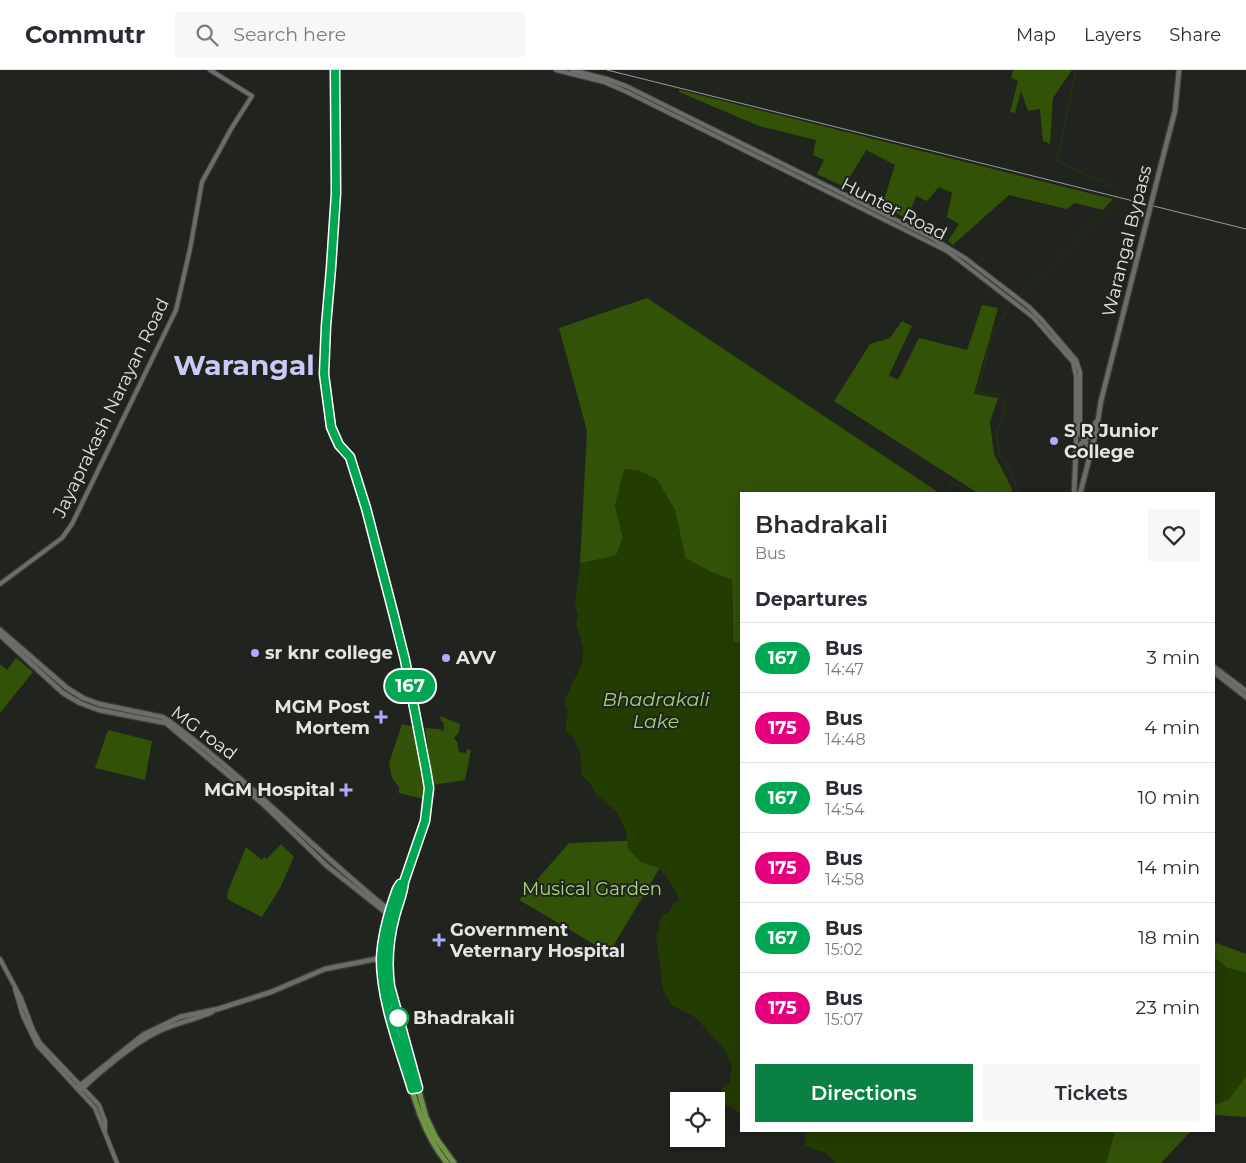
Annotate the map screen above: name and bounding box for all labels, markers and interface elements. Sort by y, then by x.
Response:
search box [175,12,525,57]
text: Commutr [25,20,145,49]
icon: search [193,21,221,49]
text: Search here [233,23,346,46]
text: Map [1016,24,1056,46]
text: Layers [1084,24,1141,46]
text: Share [1169,24,1221,46]
street label: Warangal Bypass [1098,163,1156,319]
street label: Hunter Road [837,173,951,245]
street label: Jayaprakash Narayan Road [48,295,174,522]
district label: Warangal [173,348,315,382]
place label: S R Junior College [1064,420,1159,463]
marker: S R Junior College [1048,435,1060,447]
button: heart [1148,509,1200,561]
text: Bhadrakali [755,510,888,539]
text: Bus [755,544,786,563]
text: Departures [755,588,867,611]
text: Bus [825,637,863,660]
place label: sr knr college [265,642,393,664]
text: 3 min [1146,646,1200,669]
marker: sr knr college [249,647,261,659]
place label: AVV [455,647,497,669]
text: 167 [768,647,797,669]
marker: AVV [440,652,452,664]
text: 14:47 [825,660,864,679]
line badge: 167 [381,670,439,702]
text: 167 [395,675,425,697]
water label: Bhadrakali Lake [602,688,710,733]
place label: MGM Post Mortem [274,696,370,739]
street label: MG road [167,701,241,765]
text: Bus [825,707,863,730]
marker: MGM Post Mortem [374,710,388,724]
text: 4 min [1144,716,1200,739]
text: 175 [768,717,797,739]
text: 14:48 [825,730,866,749]
text: Bus [825,777,863,800]
place label: MGM Hospital [204,779,335,801]
marker: MGM Hospital [339,783,353,797]
text: 10 min [1137,786,1200,809]
text: 167 [768,787,797,809]
text: 14:54 [825,800,864,819]
text: Bus [825,847,863,870]
text: 14 min [1137,856,1200,879]
text: 175 [768,857,797,879]
text: 14:58 [825,870,864,889]
park label: Musical Garden [522,878,662,900]
text: Bus [825,917,863,940]
place label: Government Veternary Hospital [449,919,625,962]
text: 18 min [1138,926,1200,949]
text: 167 [768,927,797,949]
marker: Government Veternary Hospital [432,933,446,947]
text: 15:02 [825,940,863,959]
text: Bus [825,987,863,1010]
text: 23 min [1135,996,1200,1019]
text: 175 [768,997,797,1019]
marker: Bhadrakali [387,1007,409,1029]
place label: Bhadrakali [413,1007,515,1029]
text: 15:07 [825,1010,863,1029]
button: Directions [755,1064,973,1122]
button: Tickets [983,1064,1200,1122]
map controls [670,1092,725,1147]
button: locate [670,1092,725,1147]

